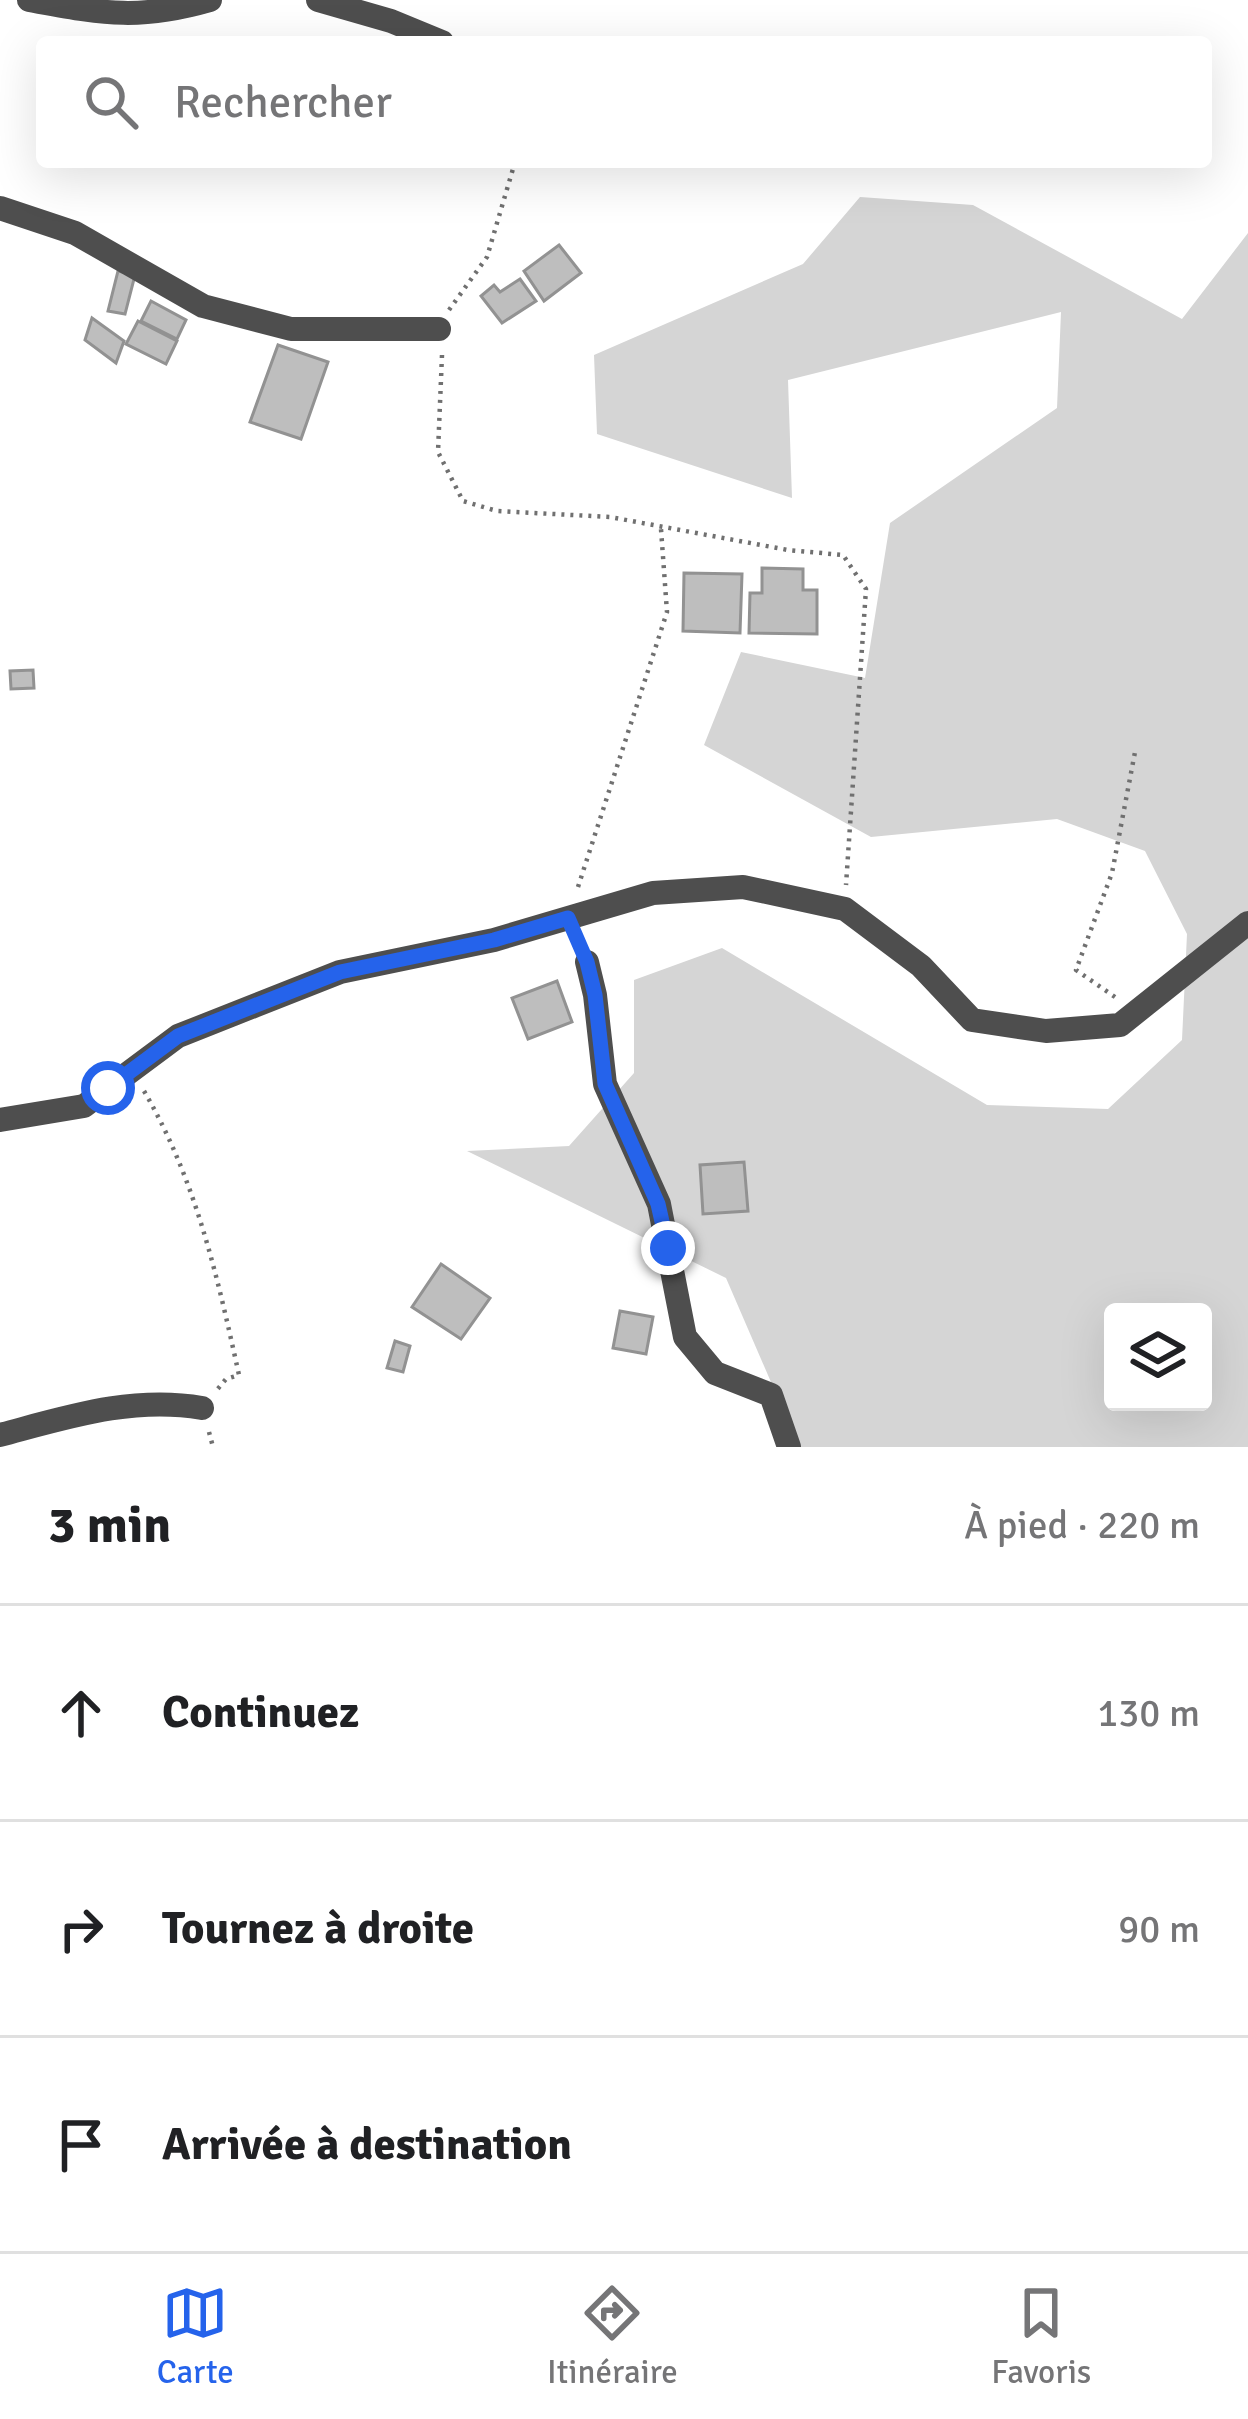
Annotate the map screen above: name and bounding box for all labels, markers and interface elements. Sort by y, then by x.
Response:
search box [36,36,1212,168]
icon: search [78,69,144,135]
text: Rechercher [174,75,392,130]
route start [81,1061,135,1115]
route end [641,1221,695,1275]
map controls [1104,1303,1212,1411]
button: layers [1104,1303,1212,1411]
text: 3 min [48,1494,171,1557]
text: À pied · 220 m [964,1501,1200,1549]
icon: ahead [48,1680,114,1746]
text: Continuez [162,1685,359,1740]
text: 130 m [1097,1689,1200,1737]
icon: right [48,1896,114,1962]
text: Tournez à droite [162,1901,474,1956]
text: 90 m [1118,1905,1200,1953]
icon: arrive [48,2112,114,2178]
text: Arrivée à destination [162,2117,572,2172]
tab: Carte [157,2280,234,2393]
tab: Itinéraire [547,2280,678,2393]
tab: Favoris [991,2280,1091,2393]

